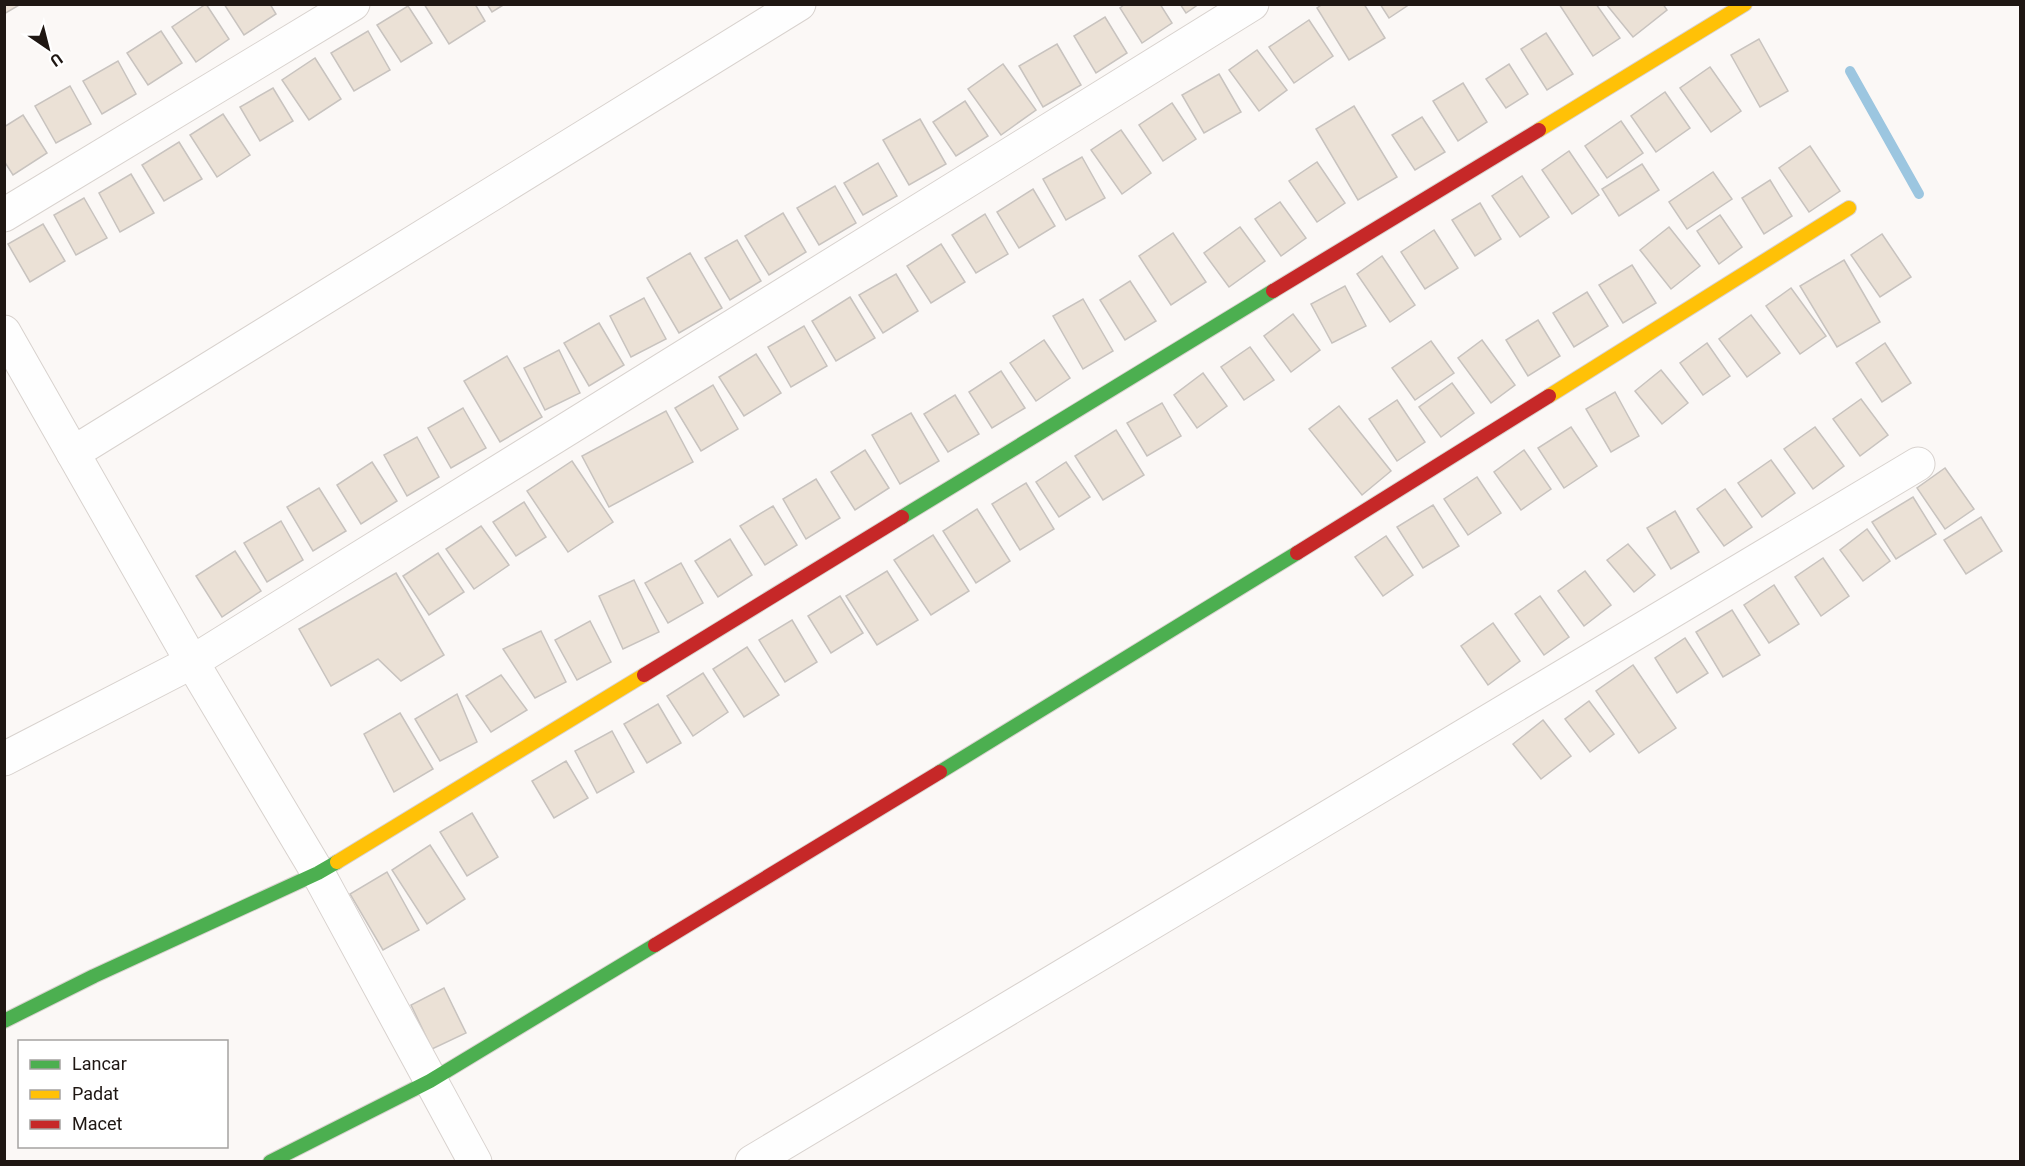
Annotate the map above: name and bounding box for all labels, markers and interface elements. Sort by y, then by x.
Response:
north arrow [18,18,78,78]
text: U [47,49,66,71]
legend [18,1040,228,1148]
text: Lancar [72,1053,127,1074]
text: Padat [72,1083,119,1104]
text: Macet [72,1113,122,1134]

